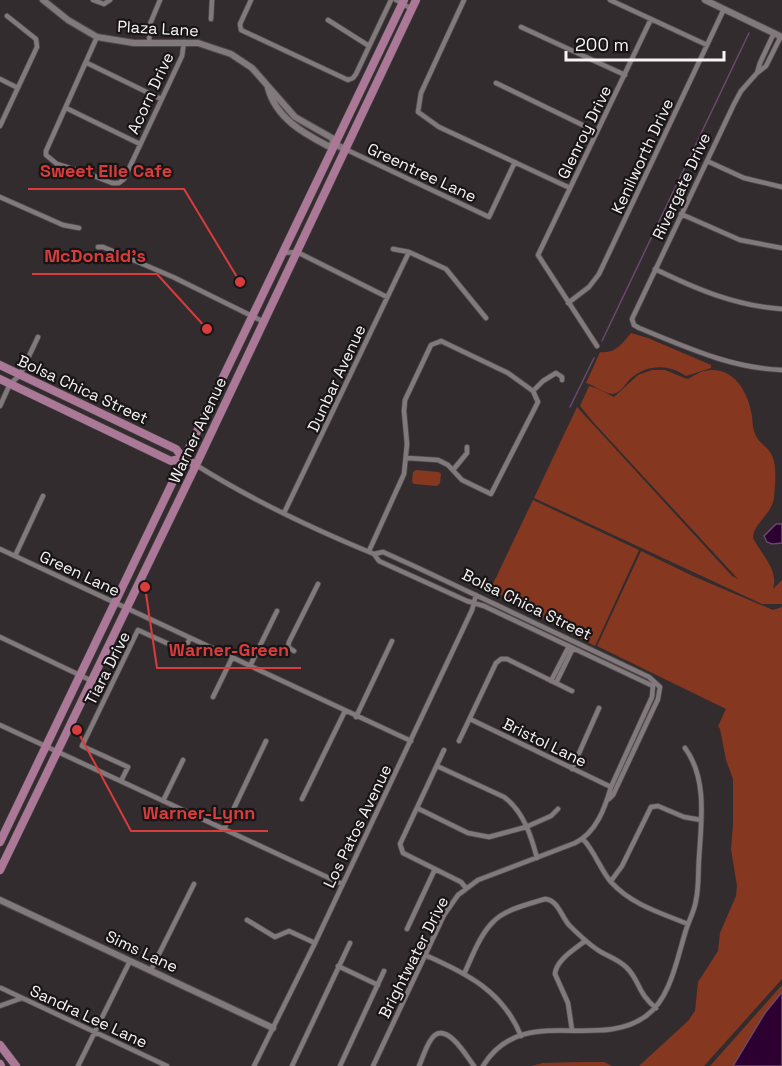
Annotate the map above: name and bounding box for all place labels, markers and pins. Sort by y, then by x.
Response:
callout: Sweet Elle Cafe [28,153,184,189]
callout: McDonald's [32,238,157,274]
callout: Warner-Green [157,632,301,668]
callout: Warner-Lynn [131,795,268,831]

